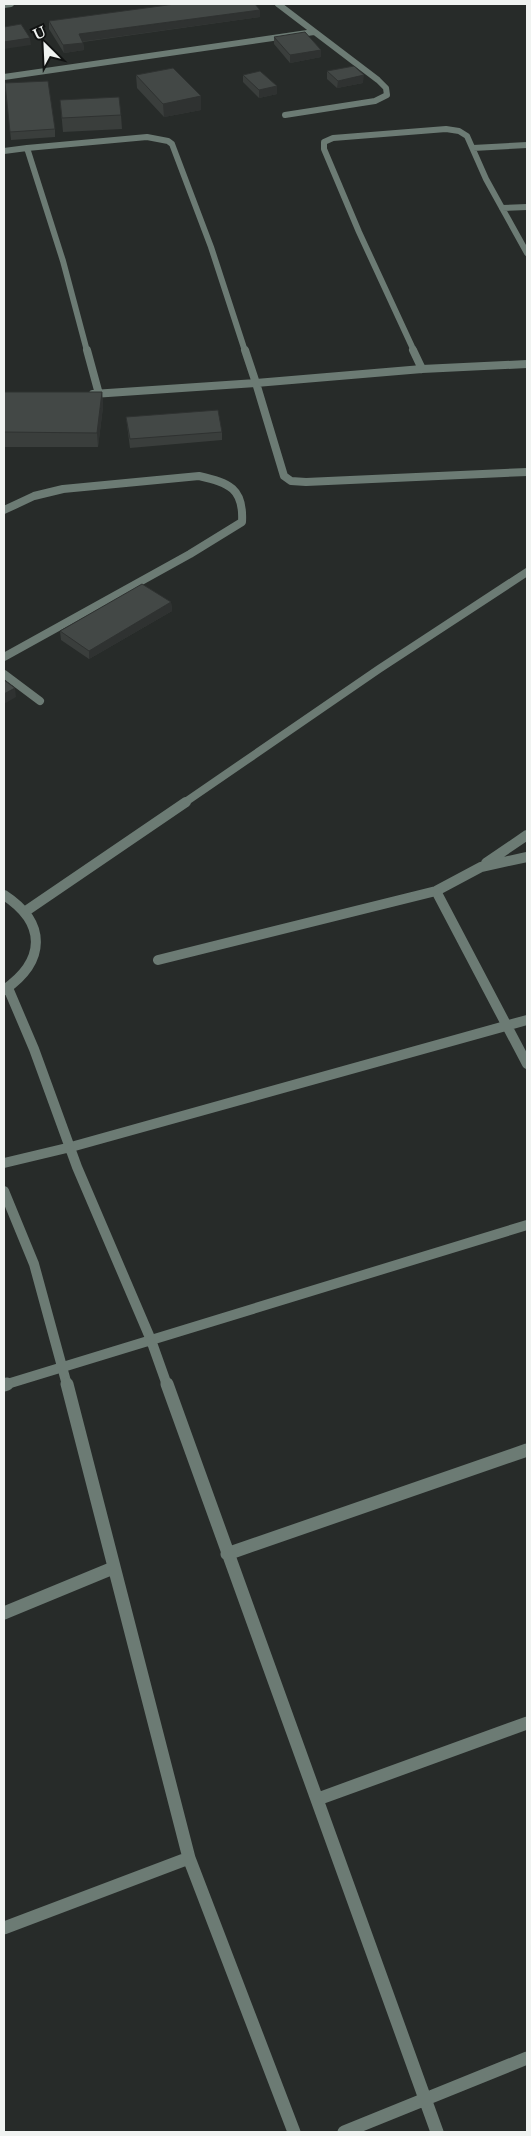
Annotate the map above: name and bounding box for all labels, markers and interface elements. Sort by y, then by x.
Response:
north arrow [20,20,70,70]
text: U [30,22,50,44]

